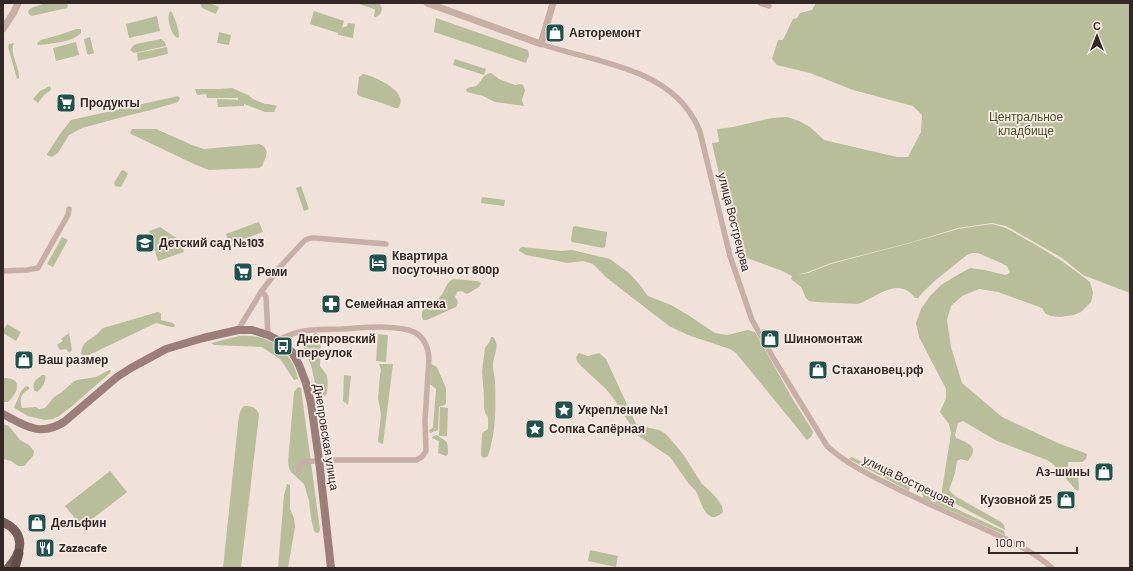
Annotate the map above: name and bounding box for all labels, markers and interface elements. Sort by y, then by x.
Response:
north arrow [1077,16,1117,56]
text: С [1093,19,1101,32]
shop icon: Авторемонт [544,22,566,44]
place label: Авторемонт [569,25,641,40]
supermarket icon: Продукты [55,92,77,114]
place label: Продукты [80,95,140,110]
park label: Центральное кладбище [989,109,1063,138]
street label: улица Вострецова [715,171,754,273]
school or university icon: Детский сад №103 [134,232,156,254]
place label: Детский сад №103 [159,235,264,250]
place label: Квартира посуточно от 800р [392,248,499,277]
hotel icon: Квартира посуточно от 800р [367,252,389,274]
supermarket icon: Реми [232,261,254,283]
place label: Реми [257,264,287,278]
pharmacy icon: Семейная аптека [320,293,342,315]
place label: Семейная аптека [345,296,446,310]
shop icon: Шиномонтаж [759,328,781,350]
place label: Днепровский переулок [297,331,376,360]
place label: Шиномонтаж [784,331,863,345]
bus stop icon: Днепровский переулок [272,335,294,357]
shop icon: Ваш размер [13,349,35,371]
place label: Ваш размер [38,352,108,367]
shop icon: Стахановец.рф [807,359,829,381]
place label: Стахановец.рф [832,362,924,377]
street label: Днепровская улица [311,383,342,492]
place icon: Укрепление №1 [553,399,575,421]
place label: Укрепление №1 [578,402,668,417]
place icon: Сопка Сапёрная [524,418,546,440]
place label: Сопка Сапёрная [549,421,645,436]
street label: улица Вострецова [860,452,958,510]
shop icon: Аз-шины [1093,461,1115,483]
place label: Аз-шины [1036,464,1090,478]
shop icon: Кузовной 25 [1055,489,1077,511]
place label: Кузовной 25 [980,492,1053,507]
shop icon: Дельфин [26,512,48,534]
place label: Дельфин [51,515,107,530]
scale bar [989,529,1077,555]
text: 100 m [995,535,1025,549]
restaurant icon: Zazacafe [34,537,56,559]
place label: Zazacafe [59,540,108,554]

